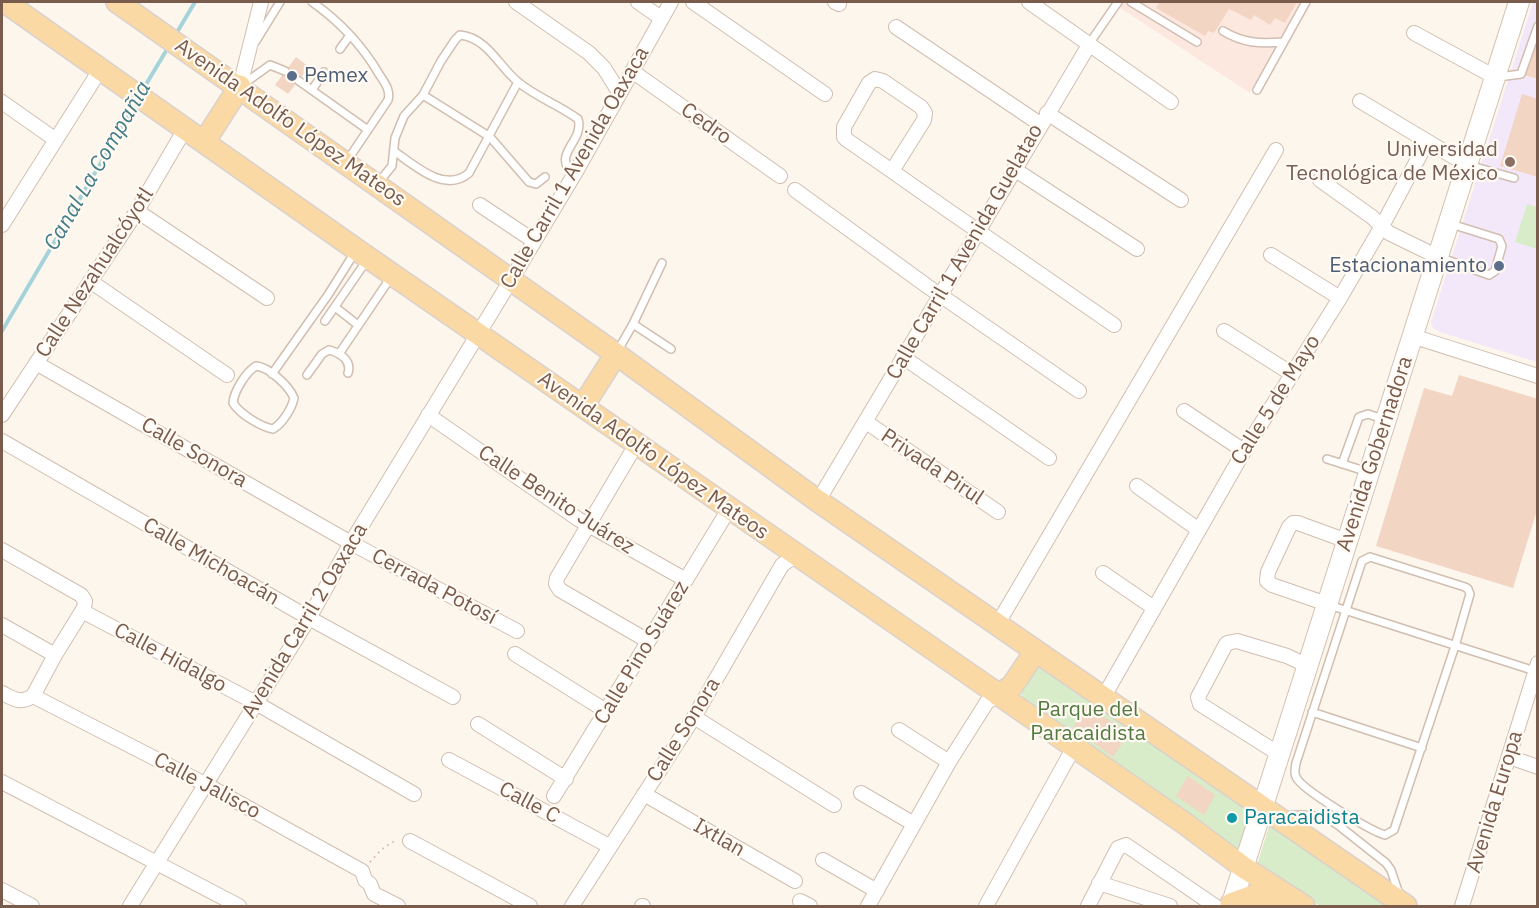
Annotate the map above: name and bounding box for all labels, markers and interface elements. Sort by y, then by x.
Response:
street label: Avenida Adolfo López Mateos [170,33,410,213]
street label: Calle Carril 1 Avenida Oaxaca [495,43,655,293]
place label: Pemex [304,63,368,89]
marker: Pemex [285,69,299,83]
water label: Canal La Compañia [39,77,157,255]
street label: Cedro [676,98,736,150]
street label: Calle Carril 1 Avenida Guelatao [881,120,1049,384]
place label: Universidad Tecnológica de México [1286,137,1498,187]
marker: Universidad Tecnológica de México [1503,155,1517,169]
street label: Calle Nezahualcóyotl [31,183,159,363]
place label: Estacionamiento [1329,253,1487,279]
marker: Estacionamiento [1492,259,1506,273]
street label: Calle 5 de Mayo [1226,330,1326,470]
street label: Avenida Gobernadora [1332,353,1418,555]
street label: Avenida Adolfo López Mateos [533,366,773,546]
street label: Calle Sonora [136,412,252,494]
street label: Privada Pirul [876,423,988,511]
street label: Calle Benito Juárez [473,440,639,560]
street label: Calle Michoacán [138,513,284,611]
street label: Avenida Carril 2 Oaxaca [237,519,373,723]
street label: Cerrada Potosí [367,543,501,631]
street label: Calle Pino Suárez [589,577,695,729]
street label: Calle Hidalgo [109,618,231,698]
street label: Calle Sonora [642,673,726,787]
park label: Parque del Paracaidista [1030,697,1146,747]
street label: Avenida Europa [1461,728,1529,876]
street label: Calle Jalisco [149,747,265,825]
street label: Calle C [494,777,564,829]
place label: Paracaidista [1244,805,1360,831]
marker: Paracaidista [1225,811,1239,825]
street label: Ixtlan [689,813,749,863]

